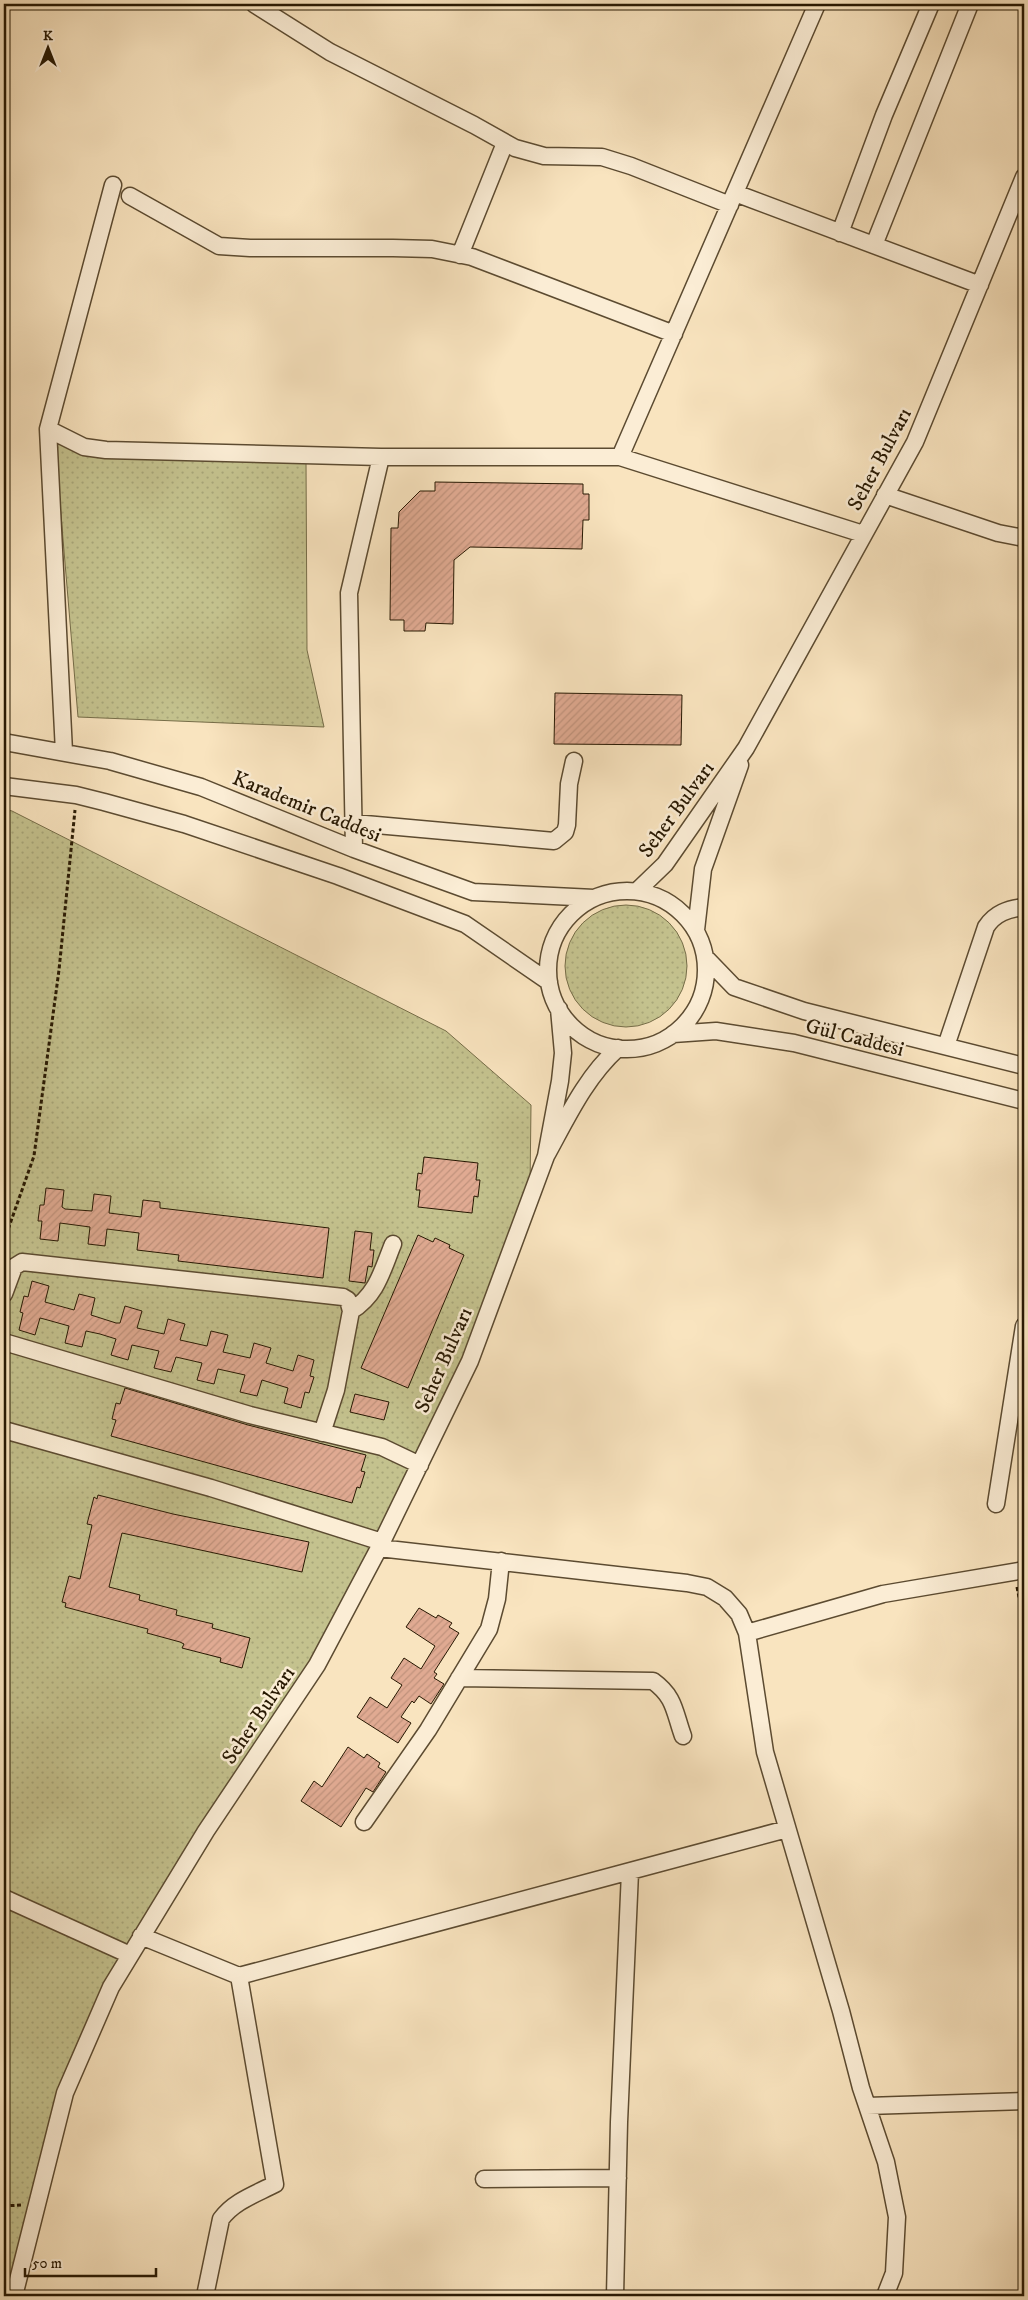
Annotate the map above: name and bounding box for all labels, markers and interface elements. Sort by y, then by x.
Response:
north arrow [22,22,72,72]
text: K [43,27,54,45]
street label: Seher Bulvarı [842,404,918,515]
street label: Seher Bulvarı [633,756,720,863]
street label: Karademir Caddesi [228,765,385,849]
street label: Gül Caddesi [803,1013,907,1063]
street label: Seher Bulvarı [409,1304,479,1417]
street label: Seher Bulvarı [217,1662,301,1770]
scale bar [25,2245,156,2277]
text: 50 m [32,2254,62,2273]

